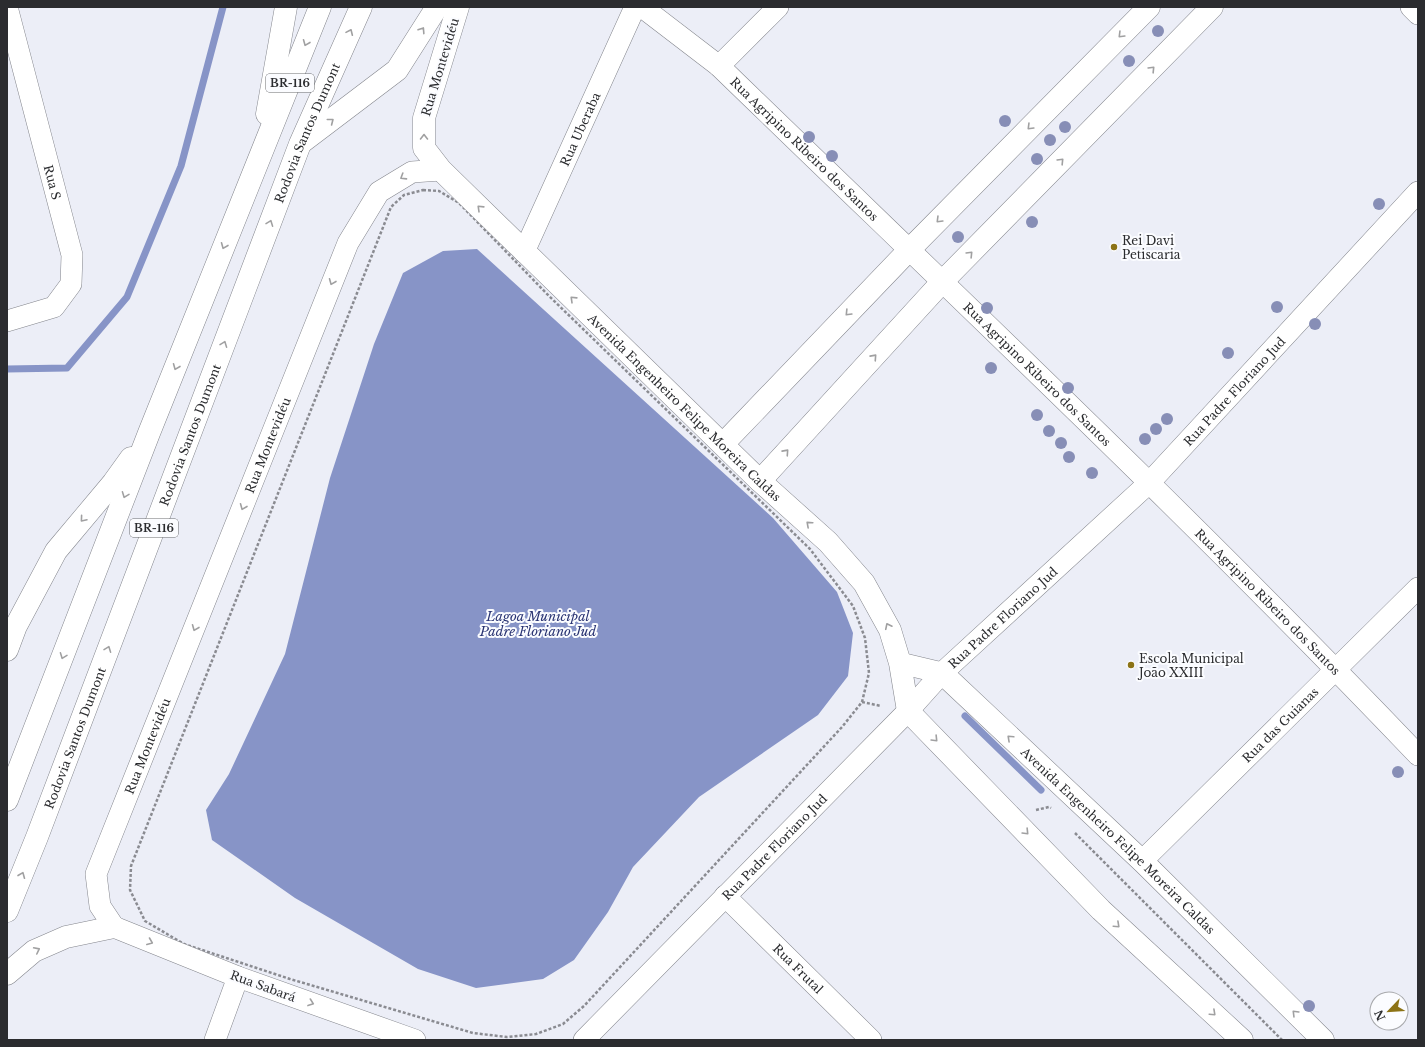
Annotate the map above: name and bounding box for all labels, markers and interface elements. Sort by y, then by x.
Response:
street label: Rua Montevidéu [418,16,462,118]
one-way arrow [417,27,425,34]
one-way arrow [345,29,353,36]
one-way arrow [1118,30,1126,38]
one-way arrow [302,40,310,47]
street label: Rodovia Santos Dumont [271,60,343,205]
one-way arrow [1147,66,1155,74]
road number: BR-116 [266,74,314,92]
street label: Rua Agripino Ribeiro dos Santos [727,74,882,224]
street label: Rua Uberaba [556,89,603,168]
one-way arrow [326,118,333,125]
one-way arrow [1027,122,1035,130]
one-way arrow [420,134,428,140]
one-way arrow [1056,158,1064,166]
street label: Rua S [41,163,65,201]
one-way arrow [400,173,407,180]
one-way arrow [477,206,485,213]
one-way arrow [936,215,944,223]
one-way arrow [266,219,274,226]
place label: Rei Davi Petiscaria [1122,233,1181,262]
marker: Rei Davi Petiscaria [1109,242,1119,252]
one-way arrow [221,243,229,250]
one-way arrow [965,251,973,259]
one-way arrow [329,278,337,285]
one-way arrow [570,296,578,304]
street label: Rua Agripino Ribeiro dos Santos [961,299,1114,449]
one-way arrow [845,308,853,316]
street label: Avenida Engenheiro Felipe Moreira Caldas [585,310,784,504]
street label: Rua Padre Floriano Jud [1180,333,1288,449]
one-way arrow [220,341,228,348]
one-way arrow [869,354,876,361]
street label: Rodovia Santos Dumont [156,361,224,508]
one-way arrow [172,363,180,370]
street label: Rua Montevidéu [241,395,293,495]
one-way arrow [781,450,788,457]
one-way arrow [122,492,130,499]
one-way arrow [239,503,247,510]
one-way arrow [80,514,87,522]
road number: BR-116 [130,519,178,537]
one-way arrow [806,522,813,529]
street label: Rua Agripino Ribeiro dos Santos [1192,525,1344,678]
street label: Rua Padre Floriano Jud [945,564,1060,671]
water label: Lagoa Municipal Padre Floriano Jud [479,608,596,640]
one-way arrow [885,623,892,630]
one-way arrow [191,624,199,631]
one-way arrow [104,645,112,652]
one-way arrow [60,651,68,659]
place label: Escola Municipal João XXIII [1137,651,1244,680]
marker: Escola Municipal João XXIII [1126,660,1136,670]
street label: Rodovia Santos Dumont [41,664,109,811]
street label: Rua das Guianas [1239,684,1321,765]
street label: Rua Montevidéu [121,696,173,796]
one-way arrow [930,734,938,742]
one-way arrow [1007,735,1015,742]
street label: Avenida Engenheiro Felipe Moreira Caldas [1017,743,1218,937]
street label: Rua Padre Floriano Jud [719,791,830,903]
one-way arrow [1021,827,1029,835]
one-way arrow [17,871,25,878]
one-way arrow [1112,920,1120,928]
one-way arrow [146,937,153,945]
street label: Rua Frutal [770,940,827,996]
one-way arrow [33,947,41,955]
street label: Rua Sabará [228,967,298,1005]
north arrow [1369,991,1409,1031]
one-way arrow [307,998,314,1006]
text: N [1371,1007,1388,1023]
one-way arrow [1208,1008,1216,1016]
one-way arrow [1292,1010,1300,1018]

